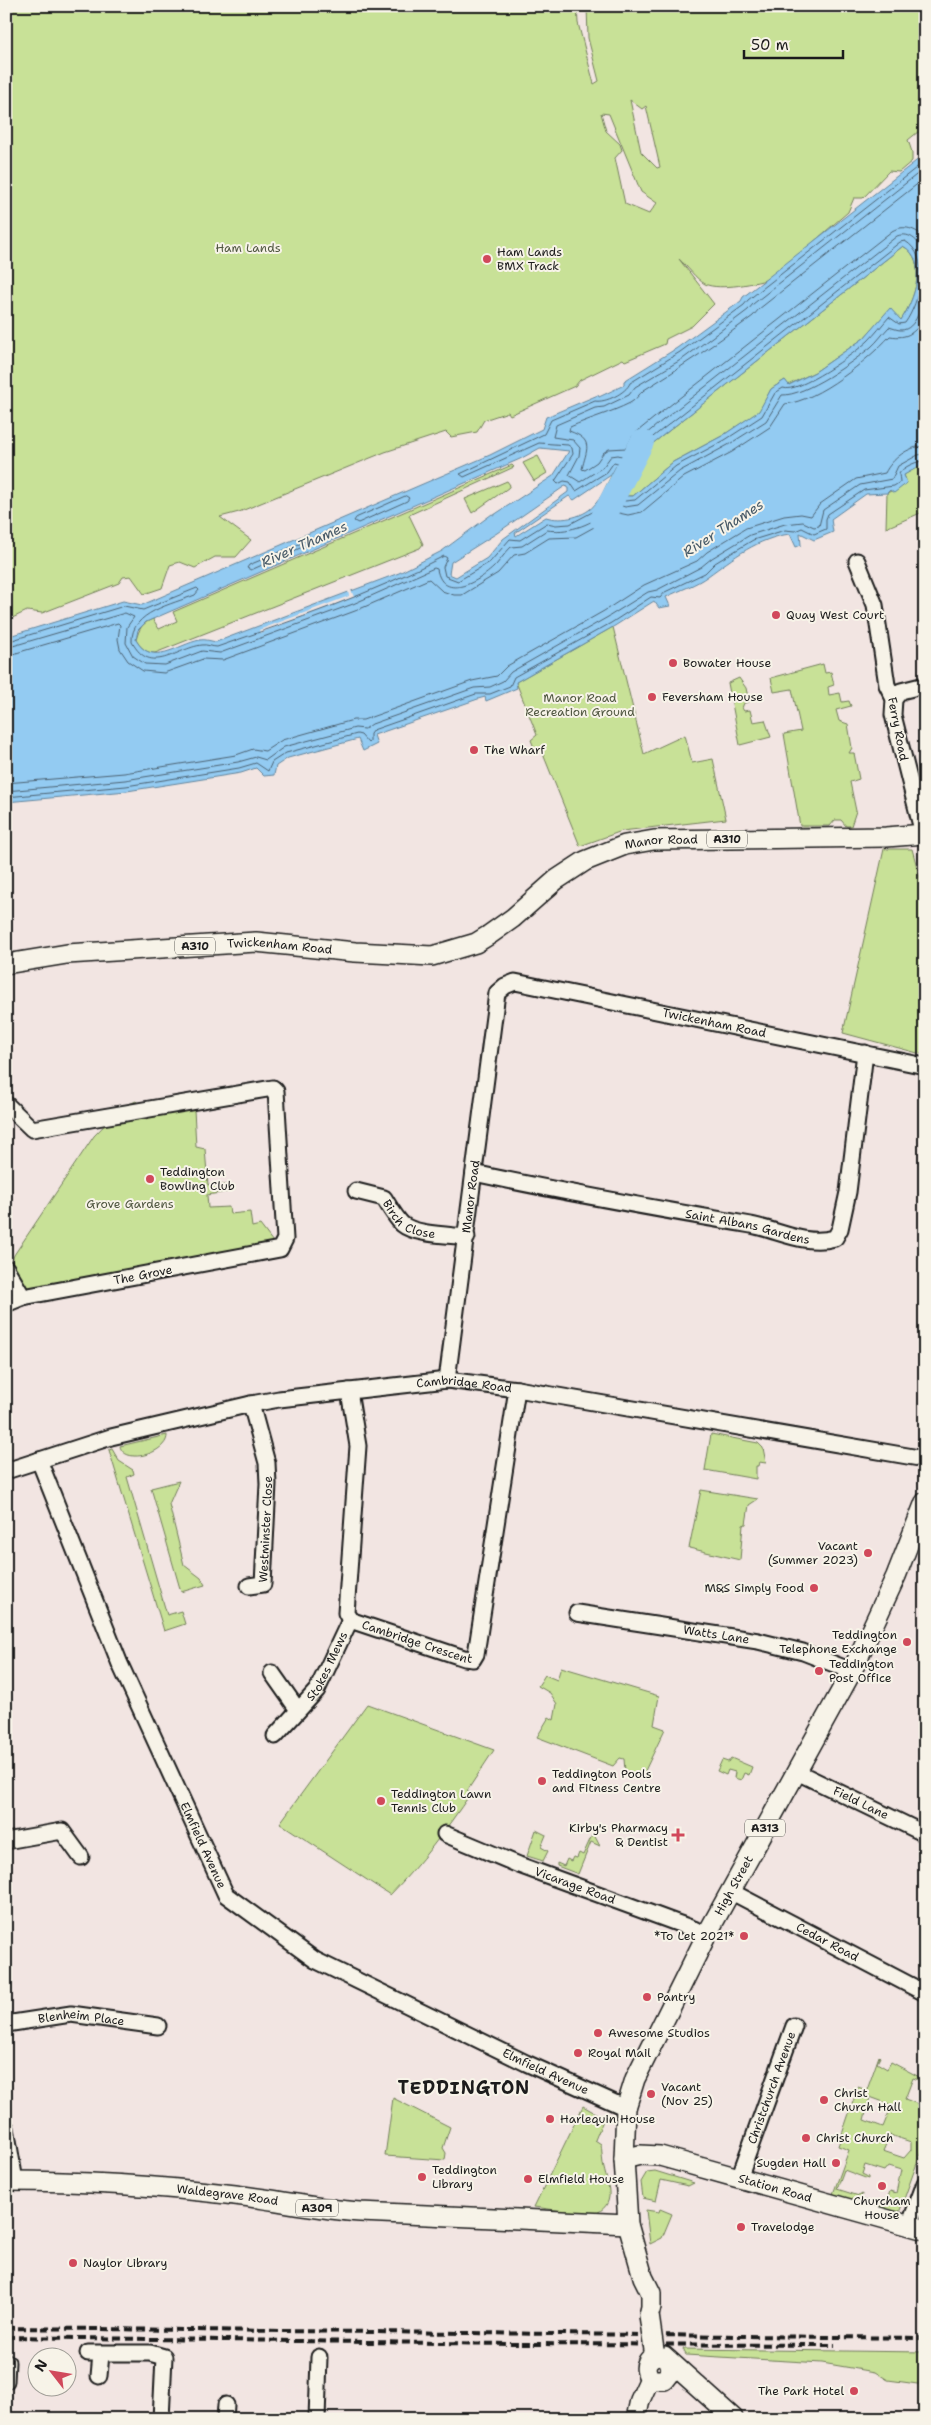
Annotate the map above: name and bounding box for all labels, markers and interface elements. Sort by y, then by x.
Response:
scale bar [744,28,842,60]
text: 50 m [751,35,789,55]
park label: Ham Lands [215,240,281,256]
place label: Ham Lands BMX Track [497,244,562,274]
marker: Ham Lands BMX Track [481,253,493,265]
water label: River Thames [679,495,767,561]
water label: River Thames [258,517,350,571]
place label: Quay West Court [786,607,884,623]
marker: Quay West Court [770,609,782,621]
place label: Bowater House [683,655,771,671]
marker: Bowater House [667,657,679,669]
place label: Feversham House [662,689,763,705]
park label: Manor Road Recreation Ground [525,690,635,720]
marker: Feversham House [646,691,658,703]
street label: Ferry Road [884,696,912,763]
place label: The Wharf [484,742,545,758]
marker: The Wharf [468,744,480,756]
street label: Manor Road [623,831,698,853]
road number: A310 [707,831,747,848]
street label: Twickenham Road [227,934,333,958]
road number: A310 [175,938,215,954]
street label: Twickenham Road [661,1004,768,1041]
street label: Manor Road [458,1159,483,1234]
place label: Teddington Bowling Club [160,1164,235,1194]
marker: Teddington Bowling Club [144,1173,156,1185]
park label: Grove Gardens [86,1196,174,1212]
street label: Birch Close [379,1197,436,1242]
street label: Saint Albans Gardens [684,1206,811,1248]
street label: The Grove [112,1261,174,1289]
street label: Cambridge Road [415,1372,513,1396]
street label: Westminster Close [255,1475,276,1583]
place label: Vacant (Summer 2023) [768,1538,858,1568]
marker: Vacant (Summer 2023) [862,1547,874,1559]
place label: M&S Simply Food [705,1580,804,1596]
marker: M&S Simply Food [808,1582,820,1594]
street label: Cambridge Crescent [360,1617,473,1667]
street label: Watts Lane [682,1622,751,1648]
place label: Teddington Telephone Exchange [779,1627,897,1657]
street label: Stokes Mews [303,1629,351,1705]
marker: Teddington Telephone Exchange [901,1636,913,1648]
place label: Teddington Post Office [829,1656,894,1686]
marker: Teddington Post Office [813,1665,825,1677]
place label: Teddington Pools and Fitness Centre [552,1766,661,1796]
marker: Teddington Pools and Fitness Centre [536,1775,548,1787]
street label: Field Lane [831,1783,891,1823]
place label: Teddington Lawn Tennis Club [391,1786,491,1816]
marker: Teddington Lawn Tennis Club [375,1795,387,1807]
street label: Elmfield Avenue [176,1800,230,1891]
place label: Kirby's Pharmacy & Dentist [569,1820,668,1850]
road number: A313 [745,1820,785,1836]
marker: Kirby's Pharmacy & Dentist [672,1829,684,1841]
street label: High Street [711,1853,757,1918]
street label: Vicarage Road [532,1863,618,1908]
street label: Cedar Road [793,1919,862,1965]
place label: *To Let 2021* [654,1928,734,1944]
marker: *To Let 2021* [738,1930,750,1942]
place label: Pantry [657,1989,695,2005]
marker: Pantry [641,1991,653,2003]
street label: Blenheim Place [37,2006,126,2029]
place label: Awesome Studios [608,2025,710,2041]
marker: Awesome Studios [592,2027,604,2039]
street label: Christchurch Avenue [744,2029,799,2146]
street label: Elmfield Avenue [500,2045,591,2098]
place label: Royal Mail [588,2045,651,2061]
marker: Royal Mail [572,2047,584,2059]
district label: TEDDINGTON [398,2076,530,2100]
place label: Vacant (Nov 25) [661,2079,713,2109]
place label: Christ Church Hall [834,2085,901,2115]
marker: Vacant (Nov 25) [645,2088,657,2100]
marker: Christ Church Hall [818,2094,830,2106]
place label: Harlequin House [560,2111,656,2127]
marker: Harlequin House [544,2113,556,2125]
place label: Christ Church [816,2130,894,2146]
marker: Christ Church [800,2132,812,2144]
place label: Sugden Hall [757,2155,826,2171]
marker: Sugden Hall [830,2157,842,2169]
place label: Teddington Library [432,2162,497,2192]
street label: Station Road [736,2170,814,2206]
marker: Teddington Library [416,2171,428,2183]
place label: Elmfield House [538,2171,624,2187]
marker: Elmfield House [522,2173,534,2185]
marker: Churcham House [876,2180,888,2192]
street label: Waldegrave Road [176,2181,280,2209]
place label: Churcham House [853,2193,911,2223]
road number: A309 [296,2200,338,2216]
place label: Travelodge [751,2219,815,2235]
marker: Travelodge [735,2221,747,2233]
place label: Naylor Library [83,2255,167,2271]
marker: Naylor Library [67,2257,79,2269]
north arrow [28,2348,78,2398]
text: N [30,2356,51,2375]
place label: The Park Hotel [758,2383,844,2399]
marker: The Park Hotel [848,2385,860,2397]

